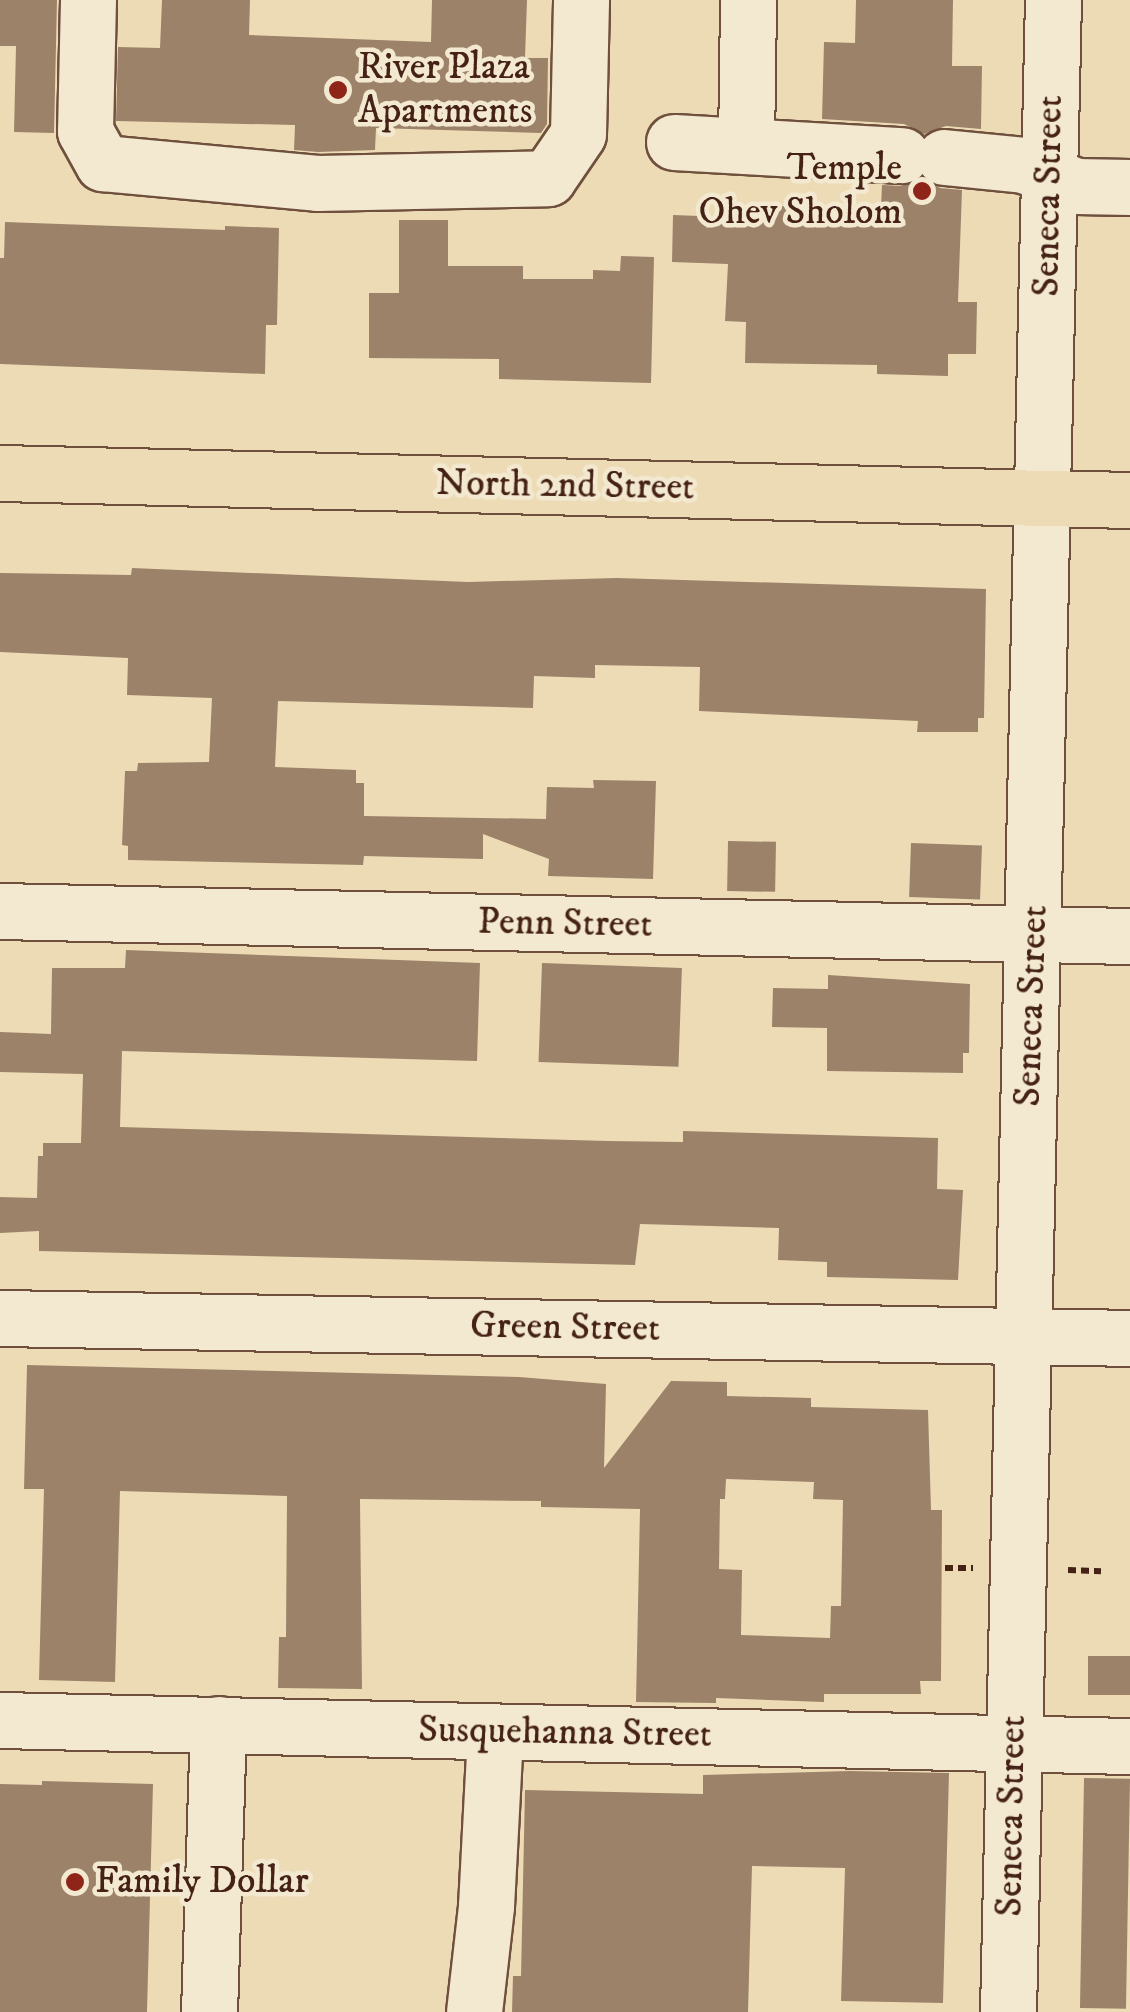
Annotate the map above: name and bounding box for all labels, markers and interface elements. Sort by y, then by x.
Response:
place label: River Plaza Apartments [358,45,532,134]
marker: River Plaza Apartments [327,79,349,101]
street label: Seneca Street [1024,95,1074,297]
place label: Temple Ohev Sholom [698,146,902,235]
marker: Temple Ohev Sholom [911,180,933,202]
street label: North 2nd Street [435,461,695,511]
street label: Penn Street [477,900,653,948]
street label: Seneca Street [1006,904,1058,1108]
street label: Green Street [470,1304,660,1352]
street label: Susquehanna Street [418,1708,712,1758]
street label: Seneca Street [987,1715,1037,1917]
place label: Family Dollar [95,1859,309,1905]
marker: Family Dollar [64,1871,86,1893]

